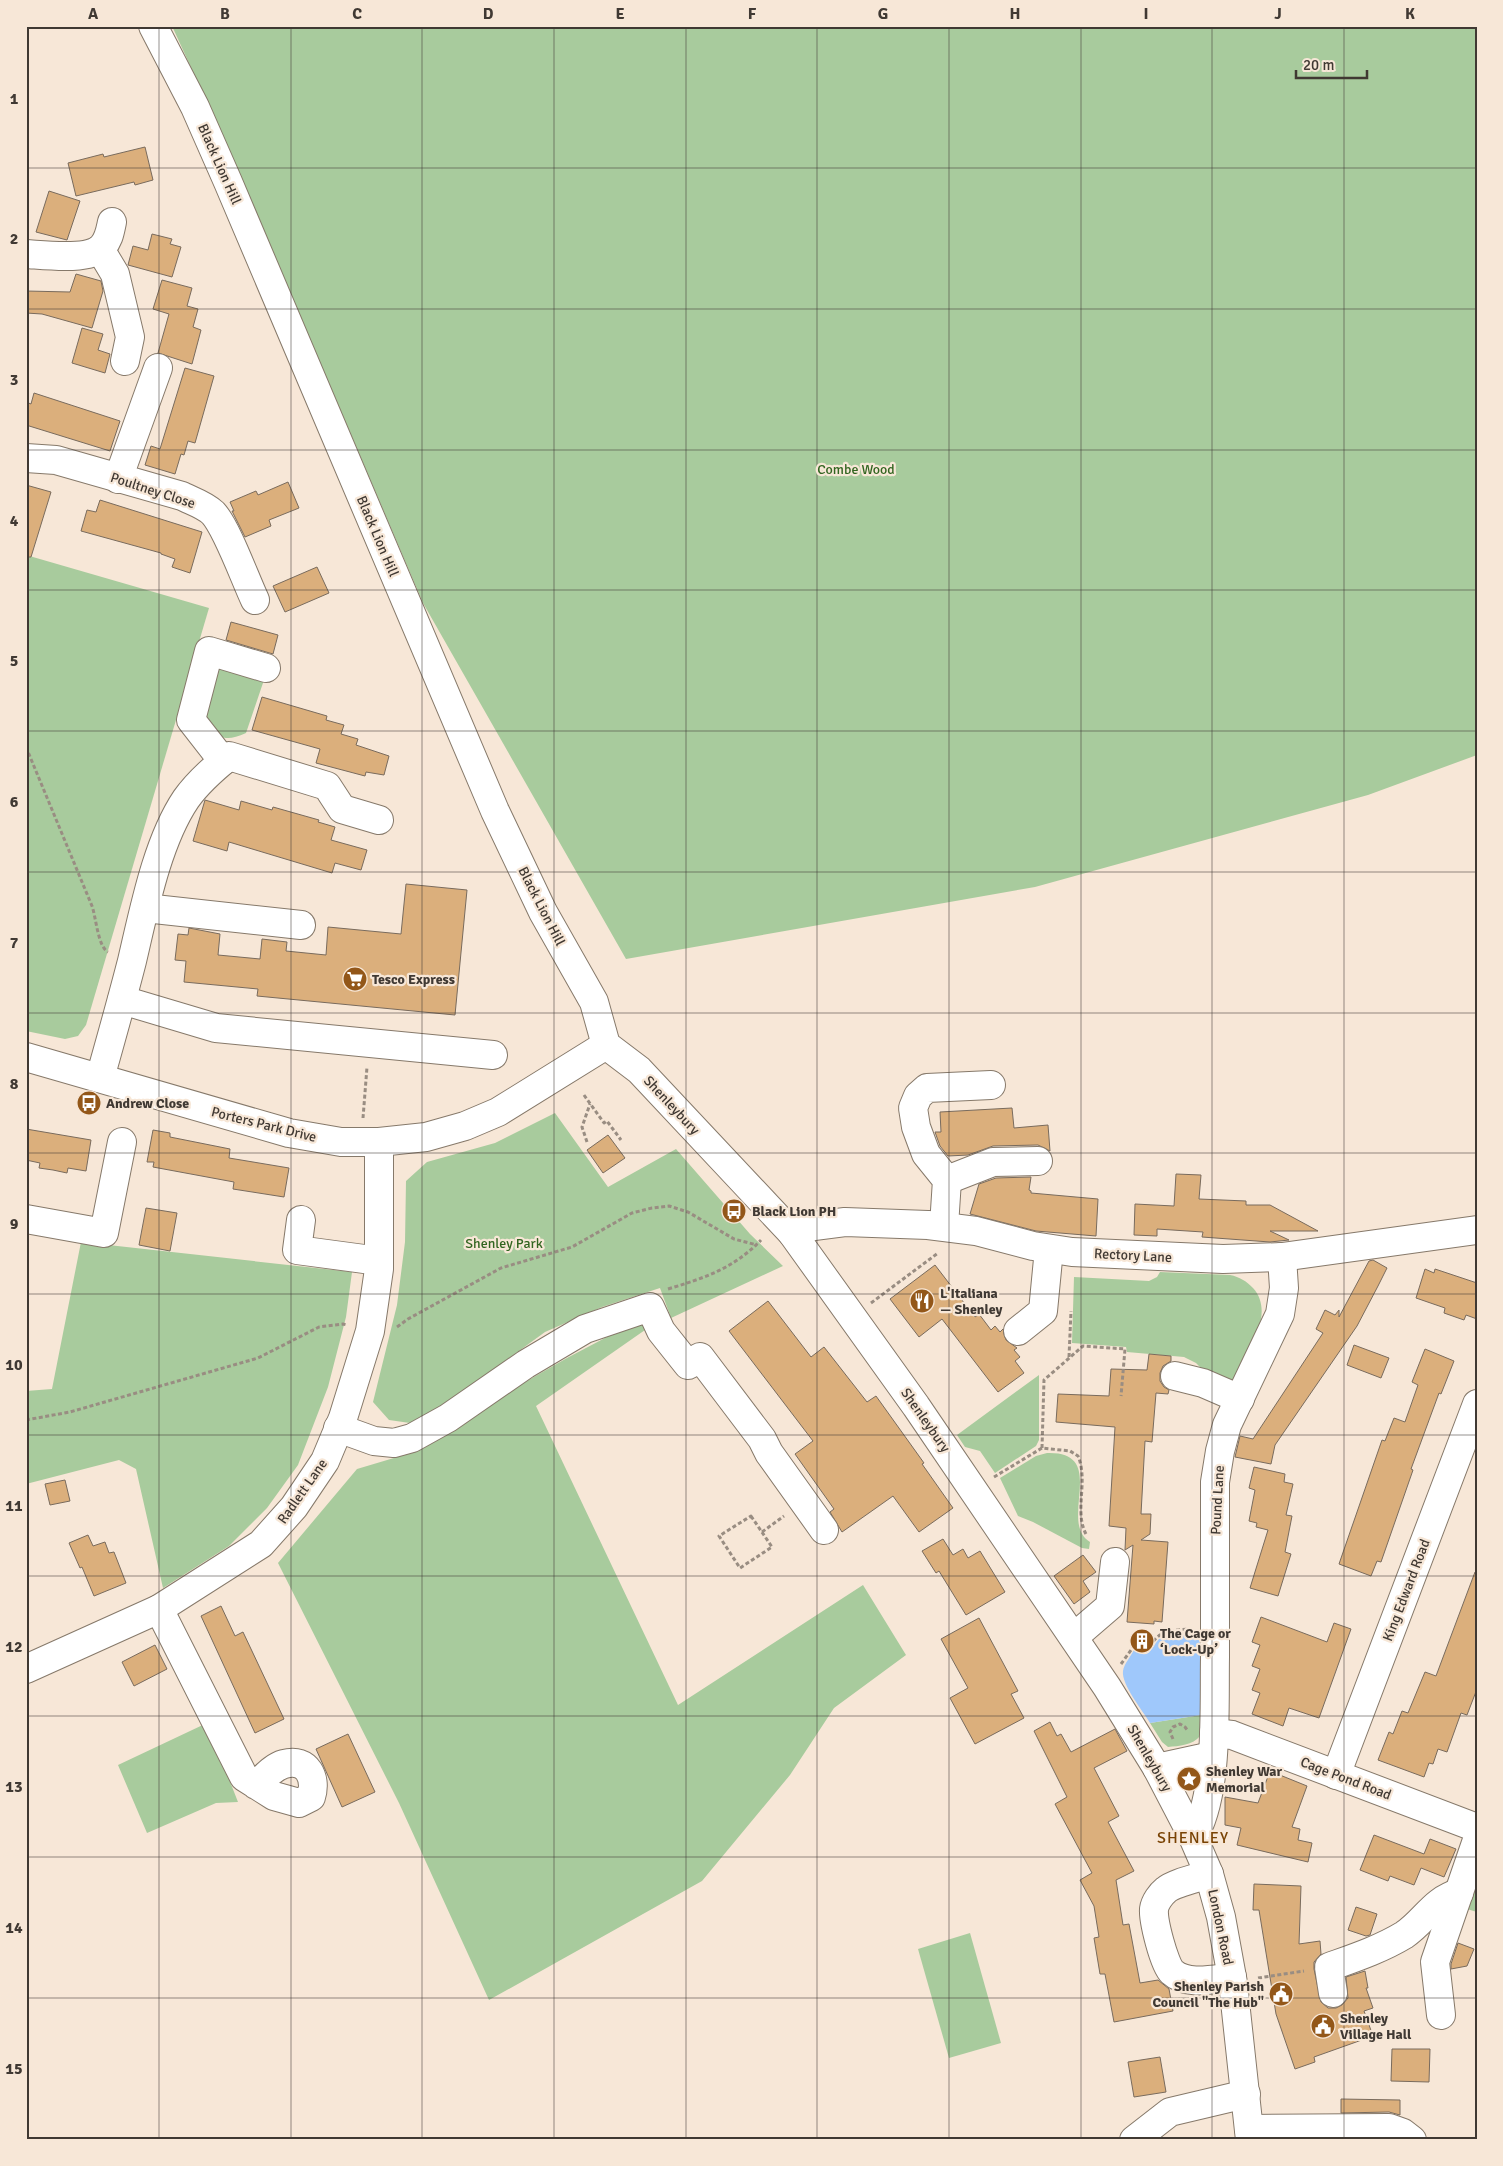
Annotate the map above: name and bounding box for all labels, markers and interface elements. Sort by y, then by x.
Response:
text: A [88,4,99,24]
text: B [220,4,230,24]
text: C [352,4,362,24]
text: D [483,4,494,24]
text: E [615,4,625,24]
text: F [748,4,757,24]
text: G [878,4,888,24]
text: H [1010,4,1020,24]
text: I [1143,4,1149,24]
text: J [1274,4,1282,24]
text: K [1405,4,1415,24]
scale bar [1296,48,1367,80]
text: 20 m [1303,56,1334,74]
text: 1 [10,89,19,109]
street label: Black Lion Hill [194,121,245,207]
text: 2 [10,229,18,249]
text: 3 [10,370,18,390]
park label: Combe Wood [817,461,895,478]
street label: Poultney Close [108,469,197,512]
street label: Black Lion Hill [353,493,402,579]
text: 4 [10,511,19,531]
text: 5 [10,651,18,671]
text: 6 [10,792,19,812]
street label: Black Lion Hill [514,864,569,949]
text: 7 [10,933,19,953]
supermarket icon: Tesco Express [342,966,368,992]
place label: Tesco Express [372,971,455,988]
street label: Shenleybury [640,1072,704,1139]
text: 8 [10,1074,19,1094]
bus stop icon: Andrew Close [76,1090,102,1116]
place label: Andrew Close [106,1095,189,1112]
street label: Porters Park Drive [210,1103,318,1146]
bus stop icon: Black Lion PH [721,1198,747,1224]
place label: Black Lion PH [752,1203,836,1220]
text: 9 [10,1214,19,1234]
park label: Shenley Park [465,1235,543,1252]
street label: Rectory Lane [1094,1245,1172,1266]
place label: L'Italiana — Shenley [940,1285,1003,1318]
restaurant icon: L'Italiana — Shenley [909,1288,935,1314]
text: 10 [5,1355,23,1375]
street label: Shenleybury [897,1385,954,1456]
street label: Radlett Lane [274,1455,331,1527]
street label: Pound Lane [1207,1465,1228,1535]
text: 11 [5,1496,23,1516]
street label: King Edward Road [1379,1537,1434,1644]
place label: The Cage or ‘Lock-Up’ [1160,1625,1231,1658]
building icon: The Cage or ‘Lock-Up’ [1129,1628,1155,1654]
text: 12 [5,1637,23,1657]
street label: Shenleybury [1124,1722,1176,1795]
street label: Cage Pond Road [1298,1753,1394,1804]
place label: Shenley War Memorial [1206,1763,1283,1796]
place icon: Shenley War Memorial [1176,1766,1202,1792]
text: 13 [5,1777,23,1797]
district label: SHENLEY [1157,1828,1229,1848]
street label: London Road [1204,1888,1237,1967]
text: 14 [5,1918,23,1938]
place label: Shenley Parish Council "The Hub" [1152,1978,1264,2011]
public building icon: Shenley Parish Council "The Hub" [1268,1981,1294,2007]
place label: Shenley Village Hall [1340,2010,1412,2043]
public building icon: Shenley Village Hall [1310,2013,1336,2039]
text: 15 [5,2059,23,2079]

